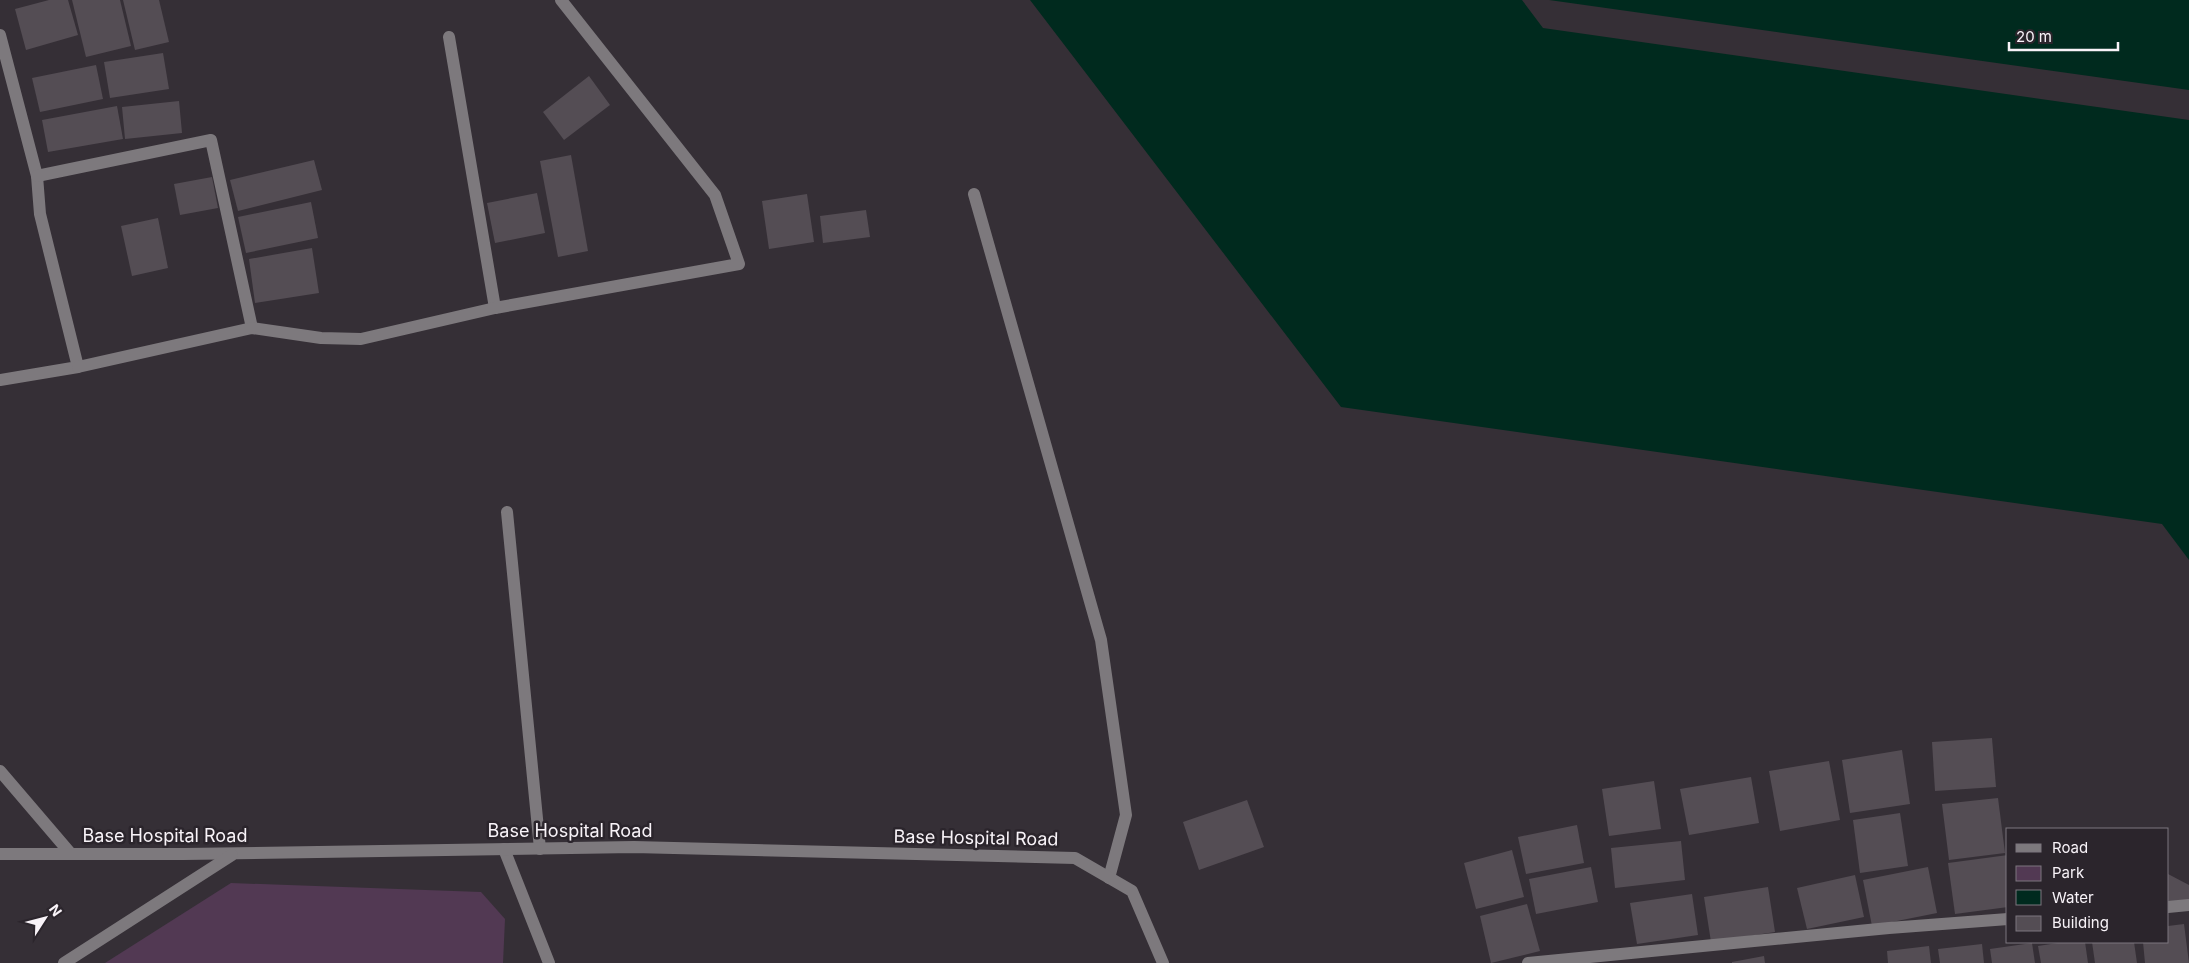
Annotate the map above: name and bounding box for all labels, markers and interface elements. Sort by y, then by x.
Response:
scale bar [2009,20,2118,52]
text: 20 m [2016,27,2052,46]
street label: Base Hospital Road [488,820,652,841]
street label: Base Hospital Road [83,825,247,846]
street label: Base Hospital Road [893,826,1059,849]
legend [2006,828,2169,943]
text: Road [2052,838,2088,857]
text: Park [2052,863,2085,882]
text: Water [2052,888,2094,907]
north arrow [20,893,70,943]
text: N [46,901,66,919]
text: Building [2052,913,2109,932]

